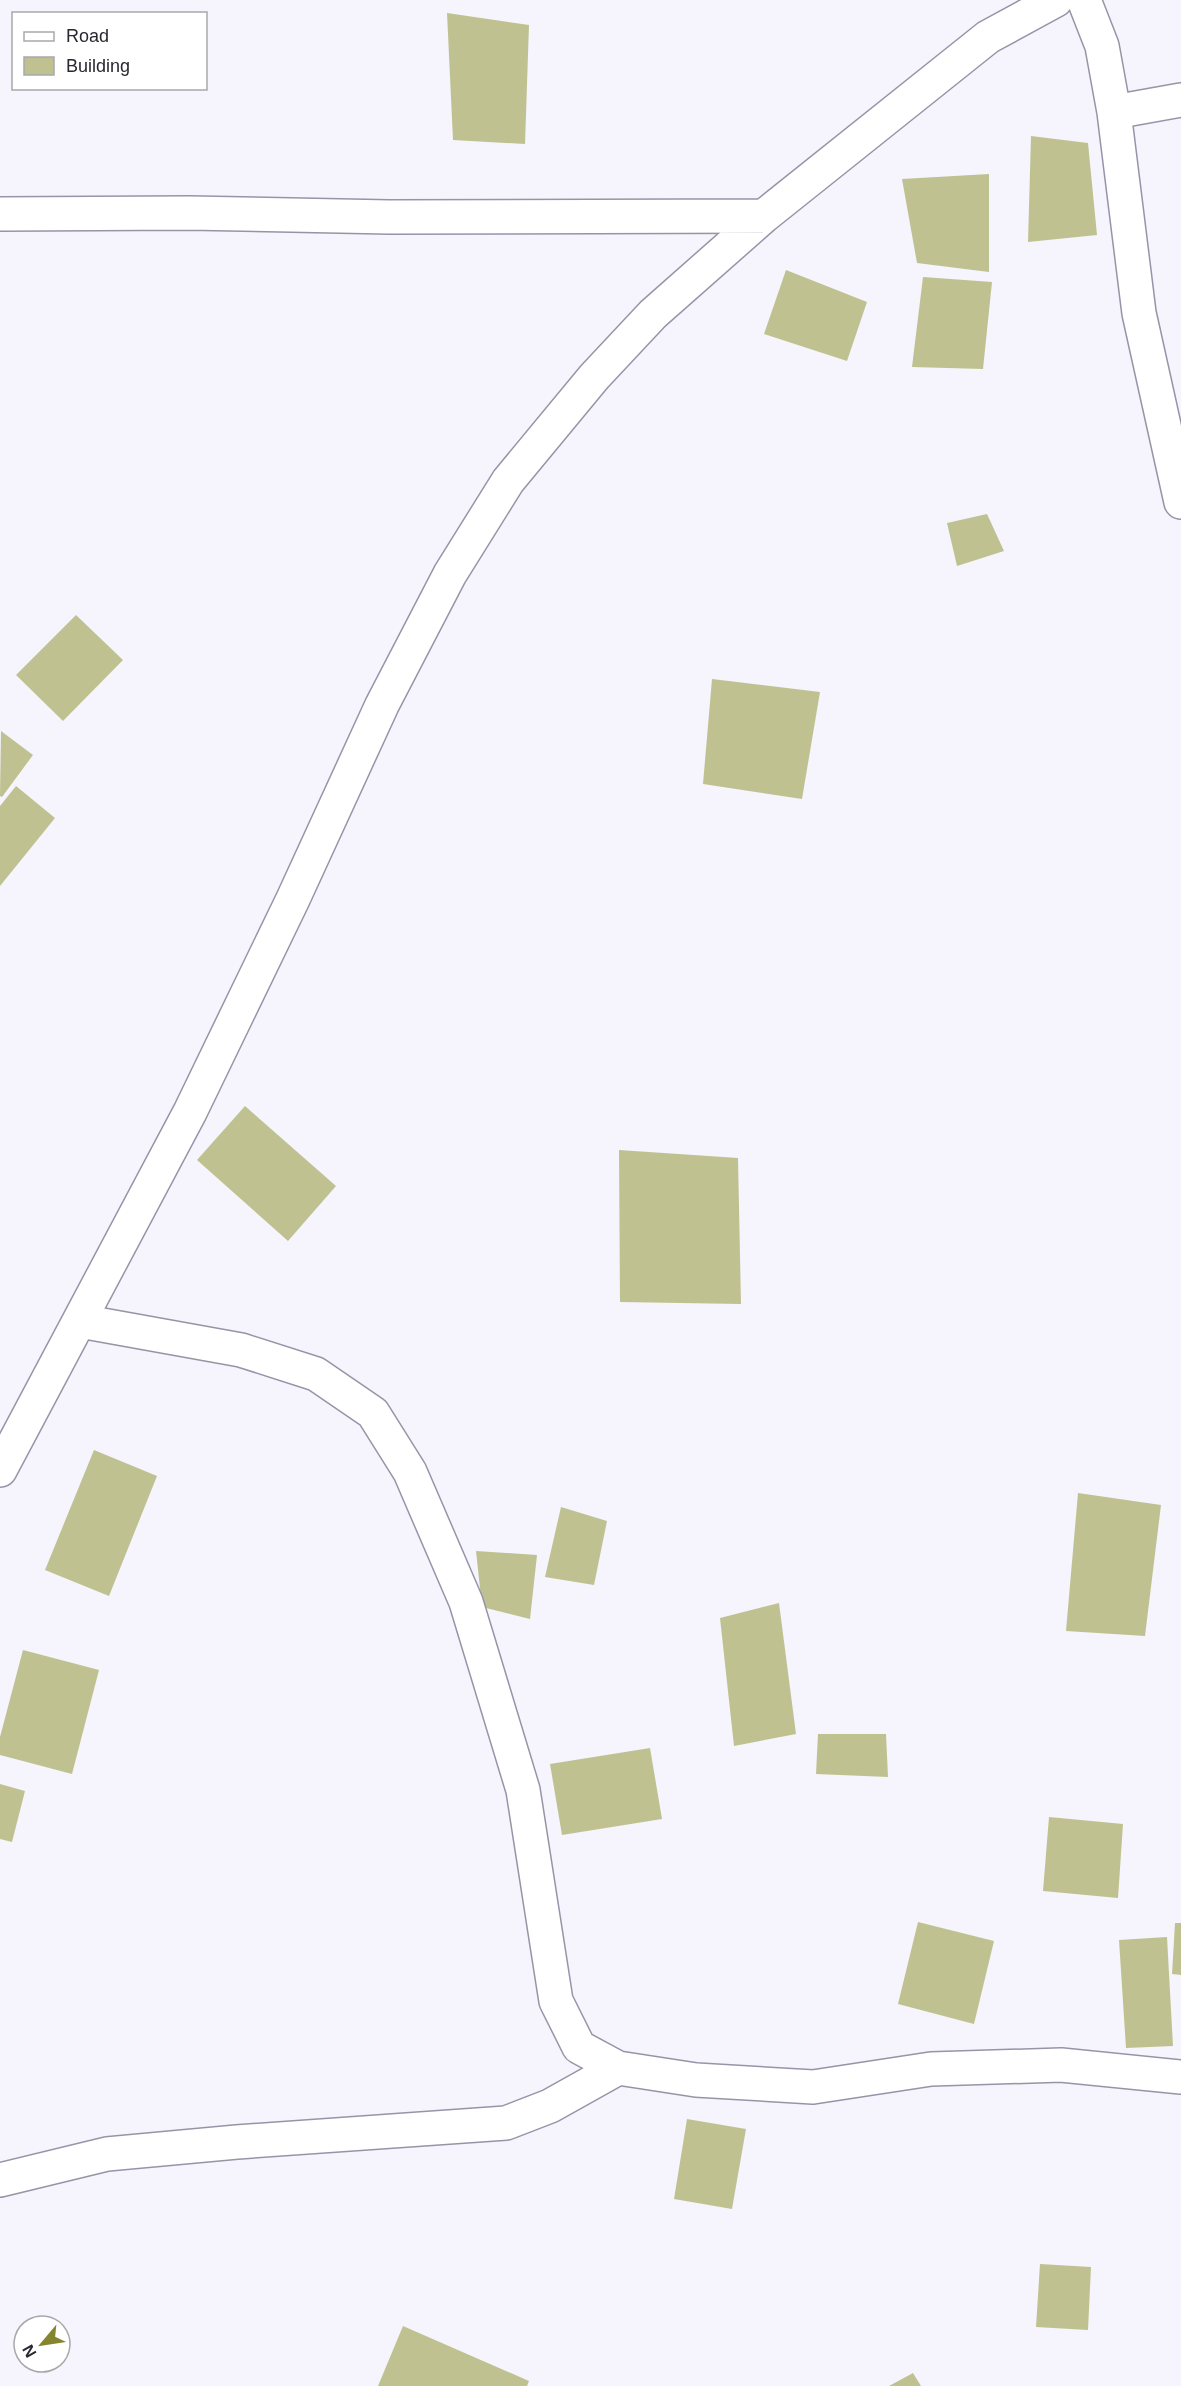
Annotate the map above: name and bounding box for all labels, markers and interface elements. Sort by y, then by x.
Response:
legend [12,12,207,90]
text: Road [66,26,109,46]
text: Building [66,56,130,76]
north arrow [12,2314,72,2374]
text: N [19,2342,40,2360]

